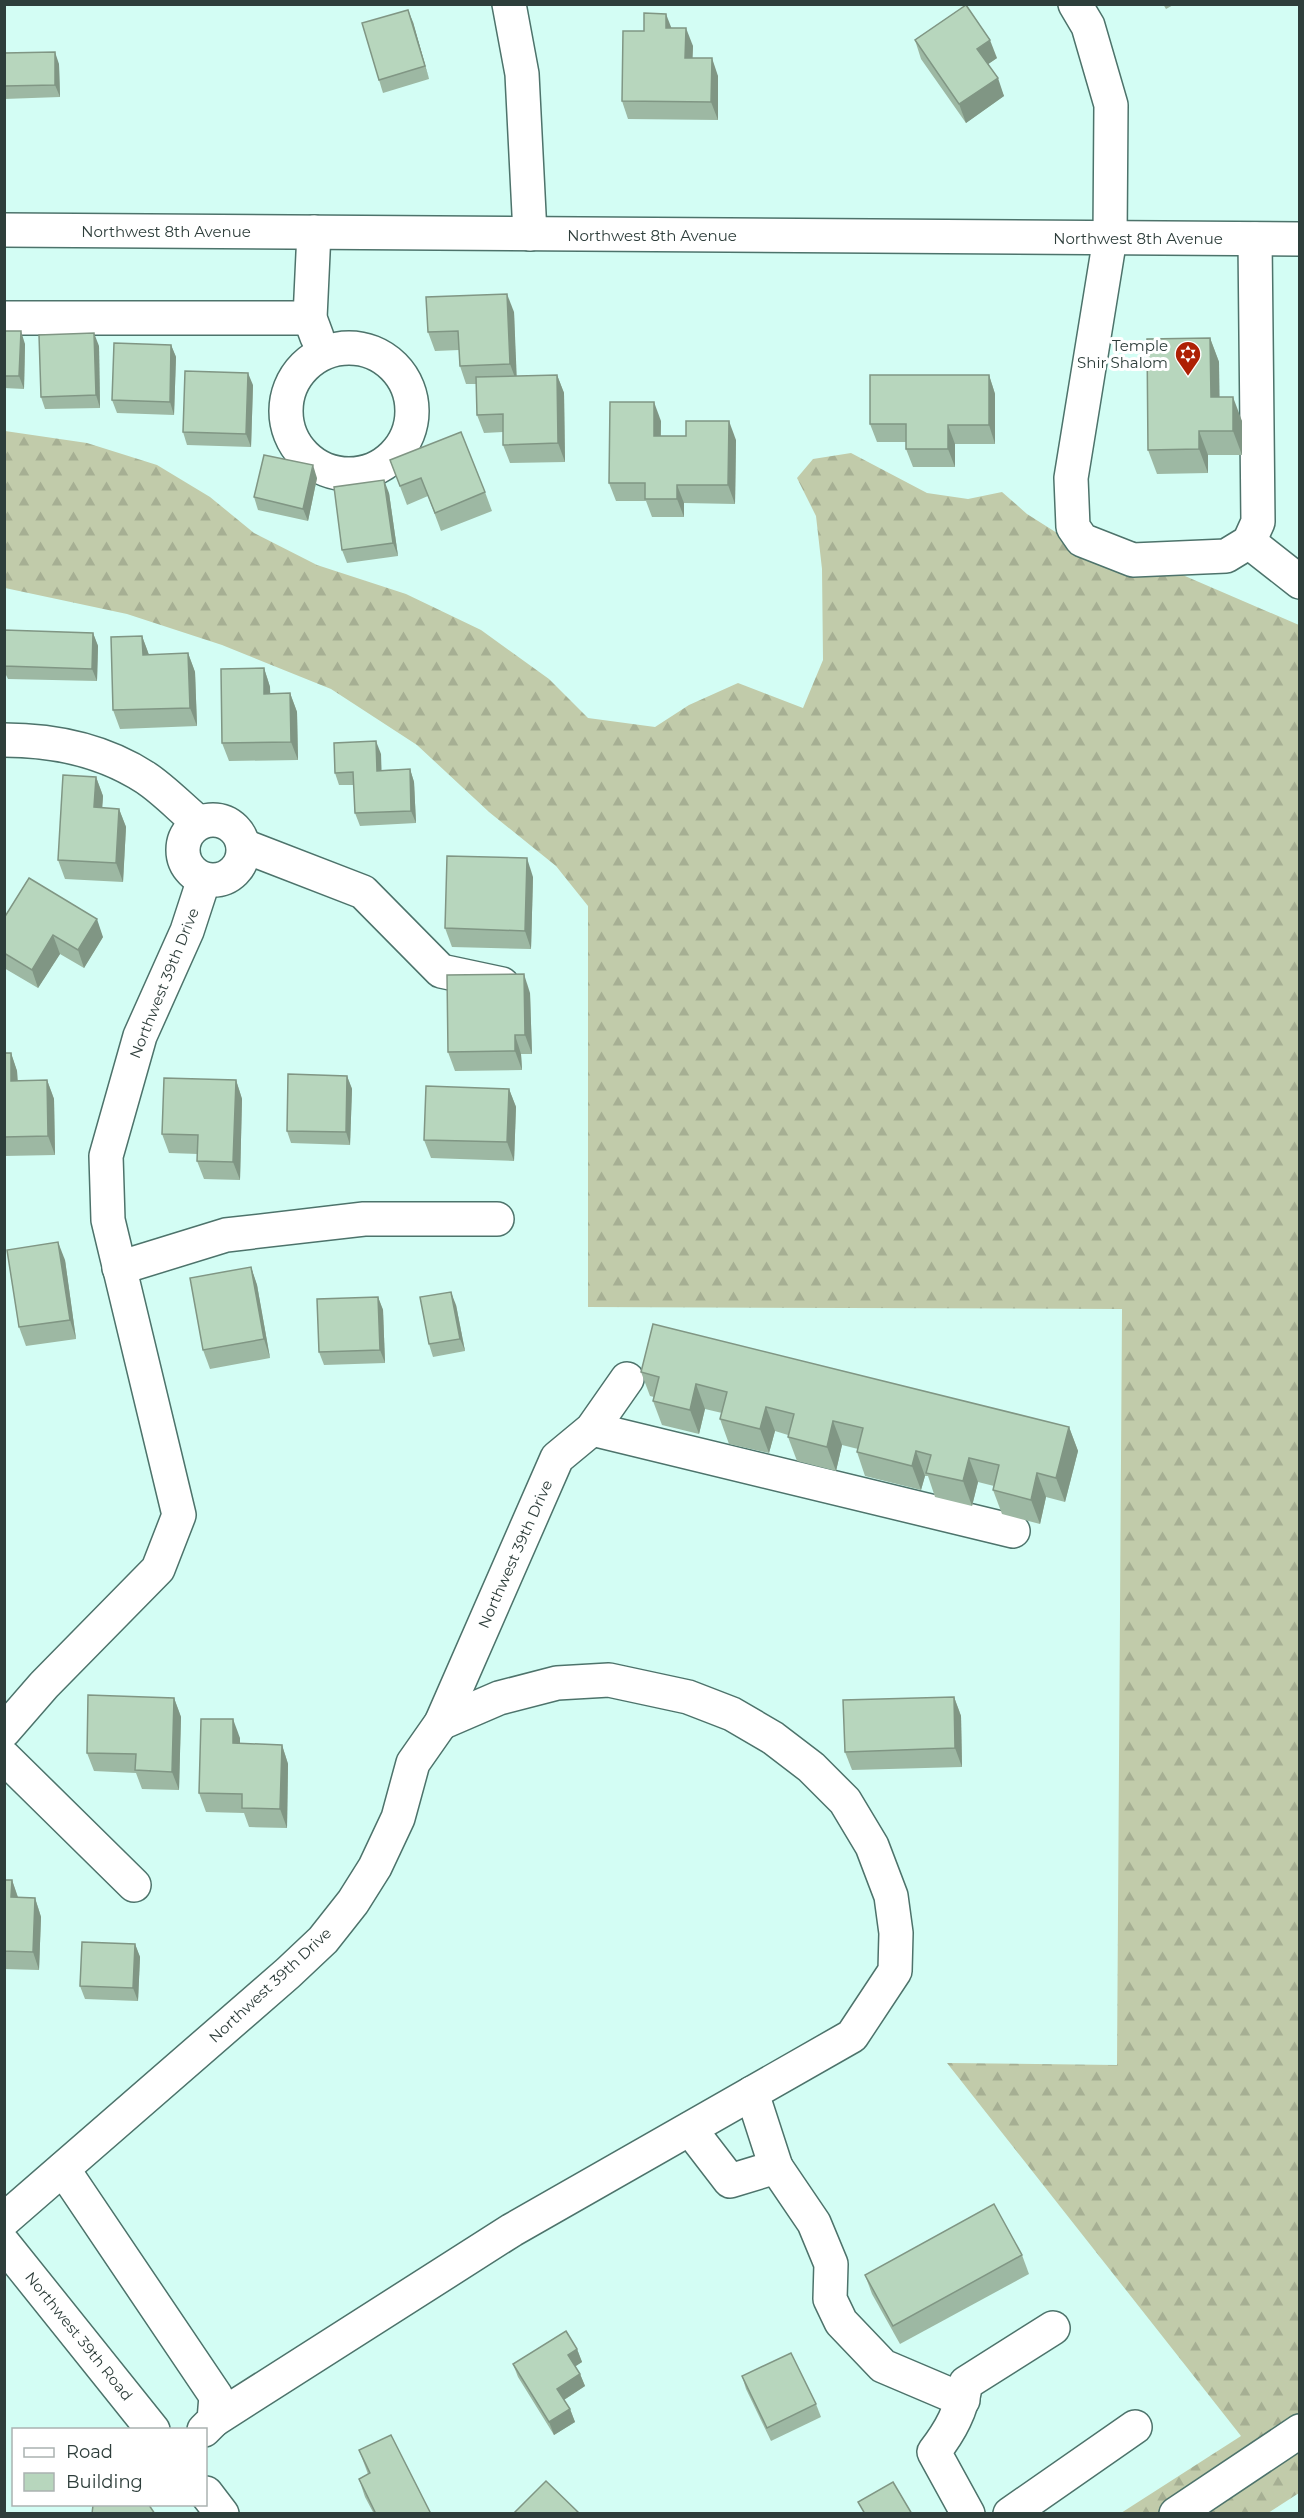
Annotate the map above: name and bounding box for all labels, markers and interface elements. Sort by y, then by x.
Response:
street label: Northwest 8th Avenue [81,222,251,241]
street label: Northwest 8th Avenue [567,226,737,245]
street label: Northwest 8th Avenue [1053,229,1223,248]
place label: Temple Shir Shalom [1077,336,1168,372]
synagogue icon: Temple Shir Shalom [1173,339,1203,377]
street label: Northwest 39th Drive [125,905,203,1061]
street label: Northwest 39th Drive [474,1477,556,1631]
street label: Northwest 39th Drive [205,1923,335,2047]
street label: Northwest 39th Road [21,2268,137,2404]
legend [12,2428,207,2506]
text: Road [66,2441,113,2463]
text: Building [66,2471,143,2493]

